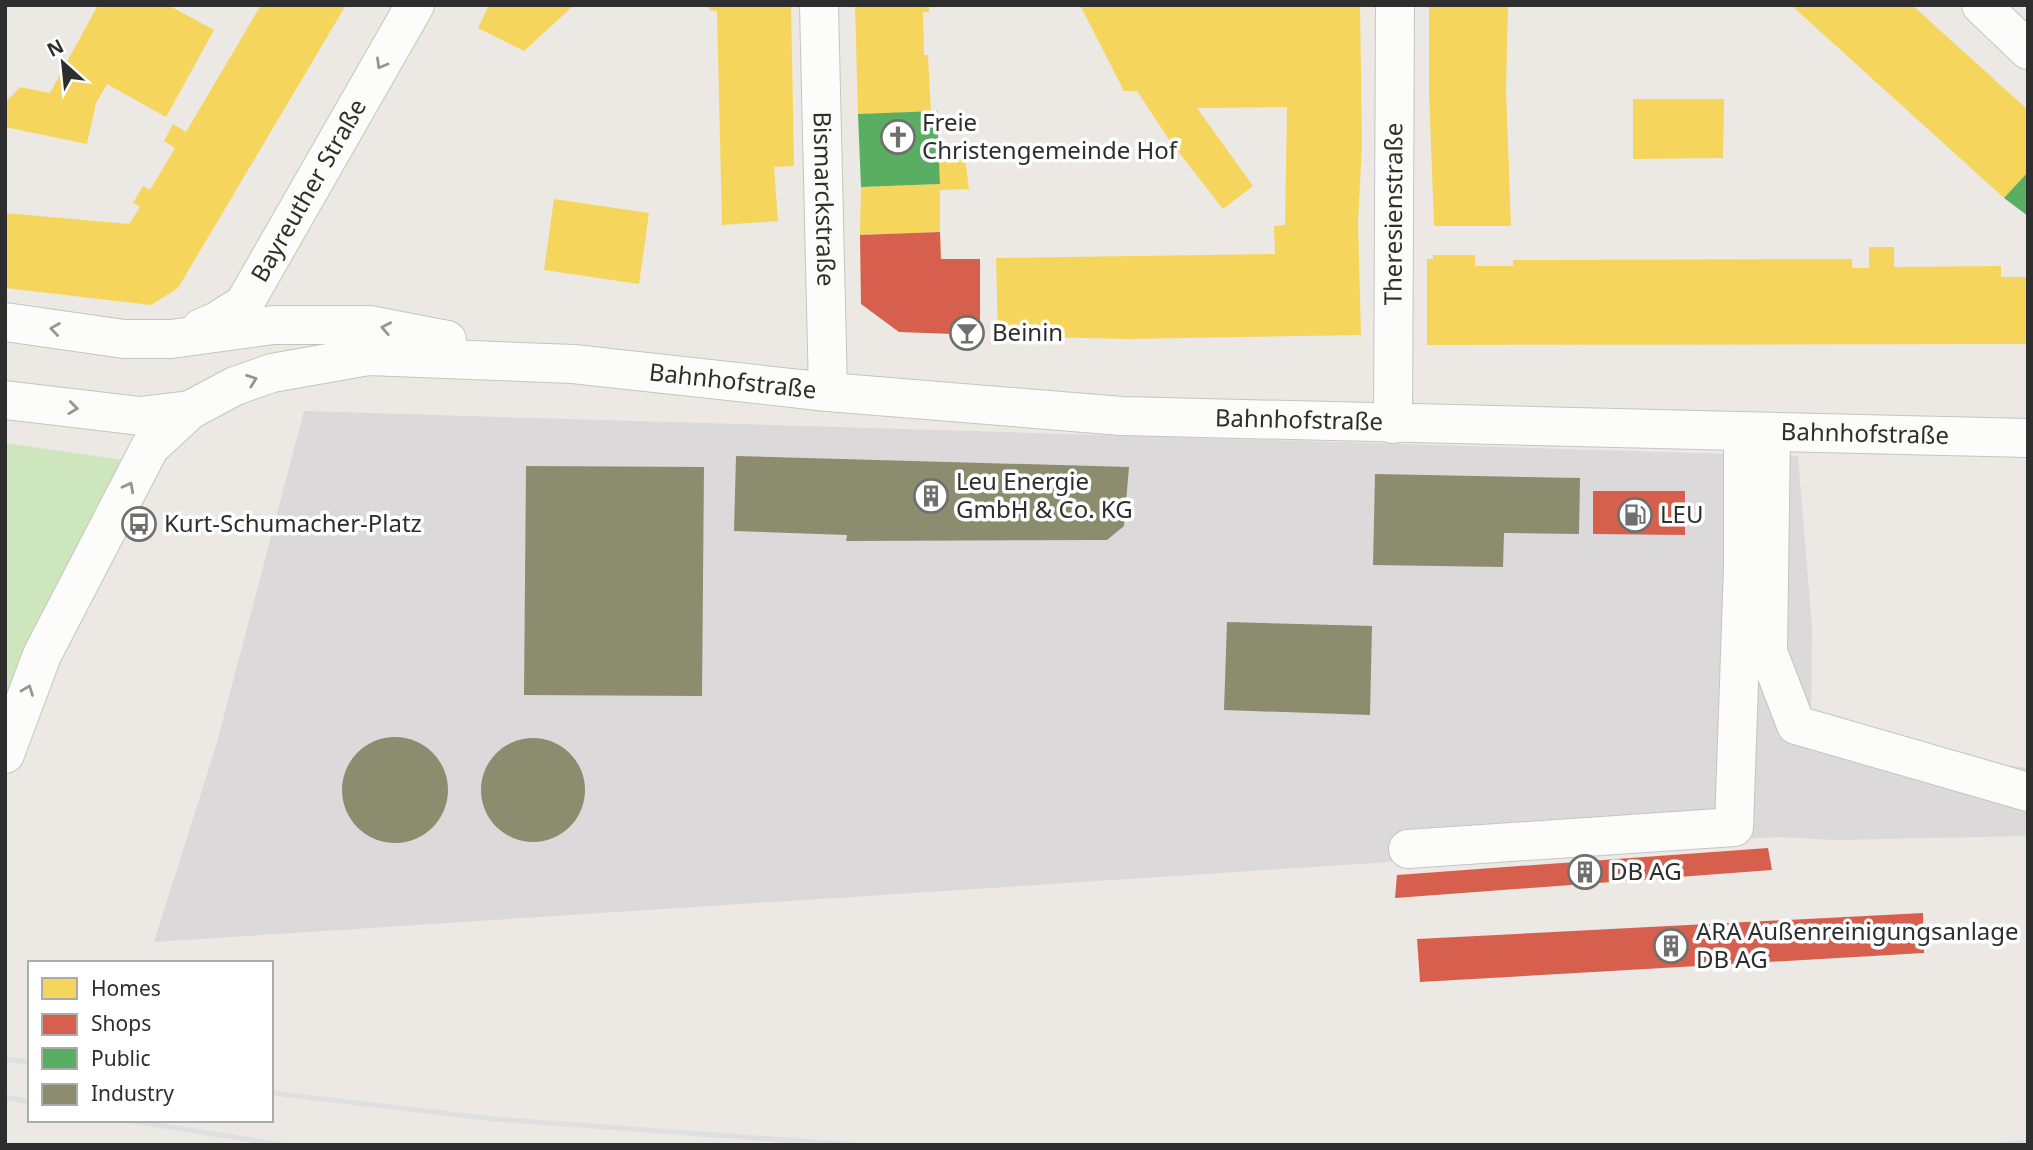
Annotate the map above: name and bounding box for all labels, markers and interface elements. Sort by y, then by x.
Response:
north arrow [28,28,98,98]
text: N [42,33,68,63]
one-way arrow [376,57,389,70]
street label: Bayreuther Straße [242,92,373,287]
place label: Freie Christengemeinde Hof [922,105,1179,166]
street label: Bismarckstraße [806,111,844,287]
church icon: Freie Christengemeinde Hof [879,118,917,156]
street label: Theresienstraße [1376,123,1409,305]
bar icon: Beinin [948,314,986,352]
place label: Beinin [992,315,1063,348]
one-way arrow [380,321,392,336]
one-way arrow [49,322,61,337]
street label: Bahnhofstraße [647,354,818,406]
one-way arrow [245,374,257,388]
street label: Bahnhofstraße [1215,400,1384,437]
one-way arrow [67,401,79,416]
street label: Bahnhofstraße [1780,414,1949,451]
place label: Leu Energie GmbH & Co. KG [956,464,1133,525]
building icon: Leu Energie GmbH & Co. KG [912,477,950,515]
one-way arrow [121,482,135,494]
fuel station icon: LEU [1616,496,1654,534]
place label: LEU [1660,497,1703,530]
bus stop icon: Kurt-Schumacher-Platz [120,505,158,543]
place label: Kurt-Schumacher-Platz [164,506,422,539]
one-way arrow [20,685,34,697]
building icon: DB AG [1566,853,1604,891]
place label: DB AG [1610,854,1682,887]
place label: ARA Außenreinigungsanlage DB AG [1696,914,2019,975]
building icon: ARA Außenreinigungsanlage DB AG [1652,927,1690,965]
legend [28,961,273,1122]
text: Homes [91,974,161,1002]
text: Shops [91,1009,151,1037]
text: Public [91,1044,151,1072]
text: Industry [91,1079,174,1107]

